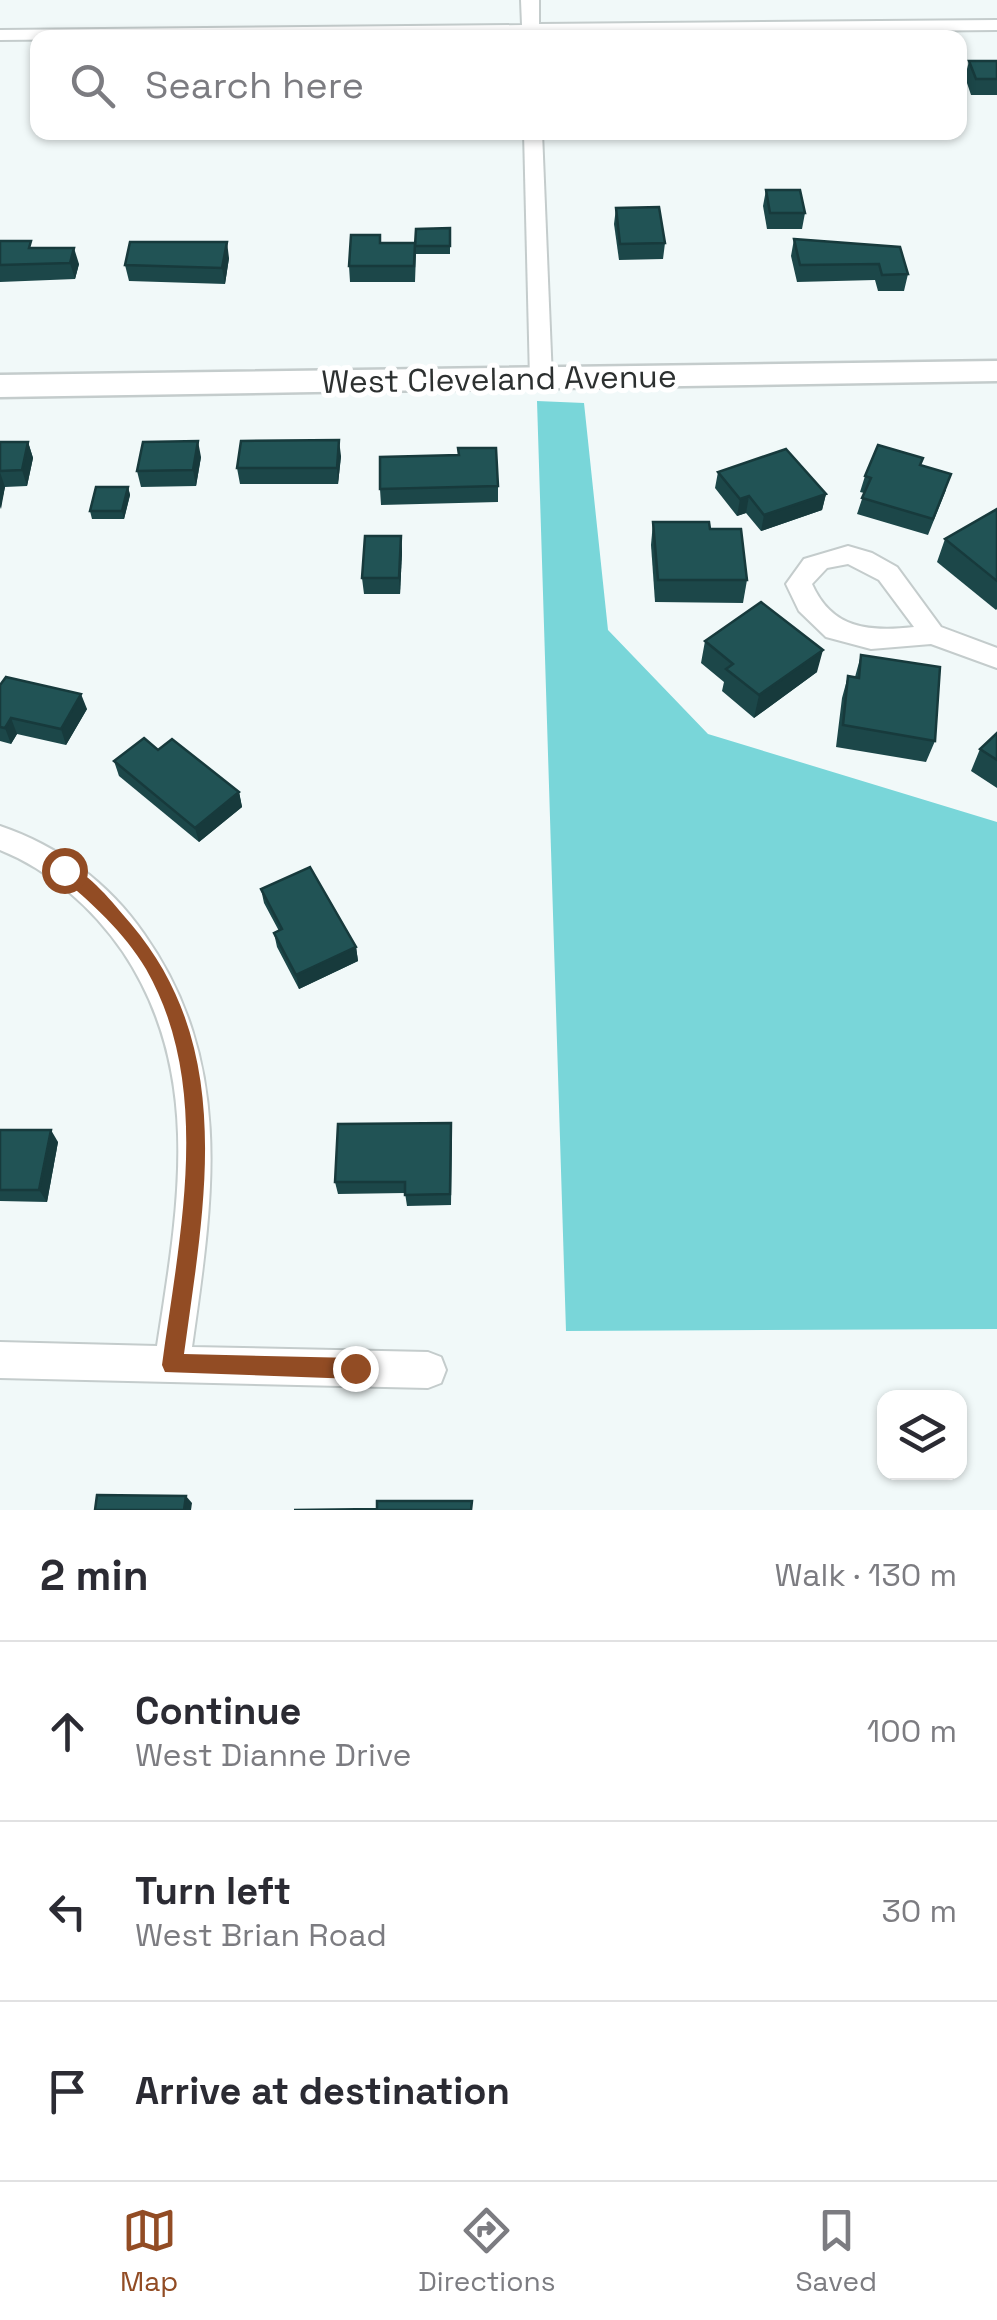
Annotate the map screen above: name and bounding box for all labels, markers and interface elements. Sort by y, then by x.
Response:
search box [30,30,967,140]
icon: search [65,58,120,113]
text: Search here [145,61,364,109]
street label: West Cleveland Avenue [321,356,677,402]
route start [42,848,88,894]
route end [333,1346,379,1392]
map controls [877,1390,967,1480]
button: layers [877,1390,967,1480]
text: 2 min [40,1549,149,1602]
text: Walk · 130 m [774,1555,957,1595]
text: Continue [135,1687,301,1735]
icon: ahead [40,1704,95,1759]
text: 100 m [867,1711,957,1751]
text: West Dianne Drive [135,1735,411,1775]
text: Turn left [135,1867,291,1915]
icon: left [40,1884,95,1939]
text: 30 m [881,1891,957,1931]
text: West Brian Road [135,1915,387,1955]
icon: arrive [40,2064,95,2119]
text: Arrive at destination [135,2067,510,2115]
tab: Map [120,2203,178,2299]
tab: Directions [418,2203,555,2299]
tab: Saved [795,2203,877,2299]

